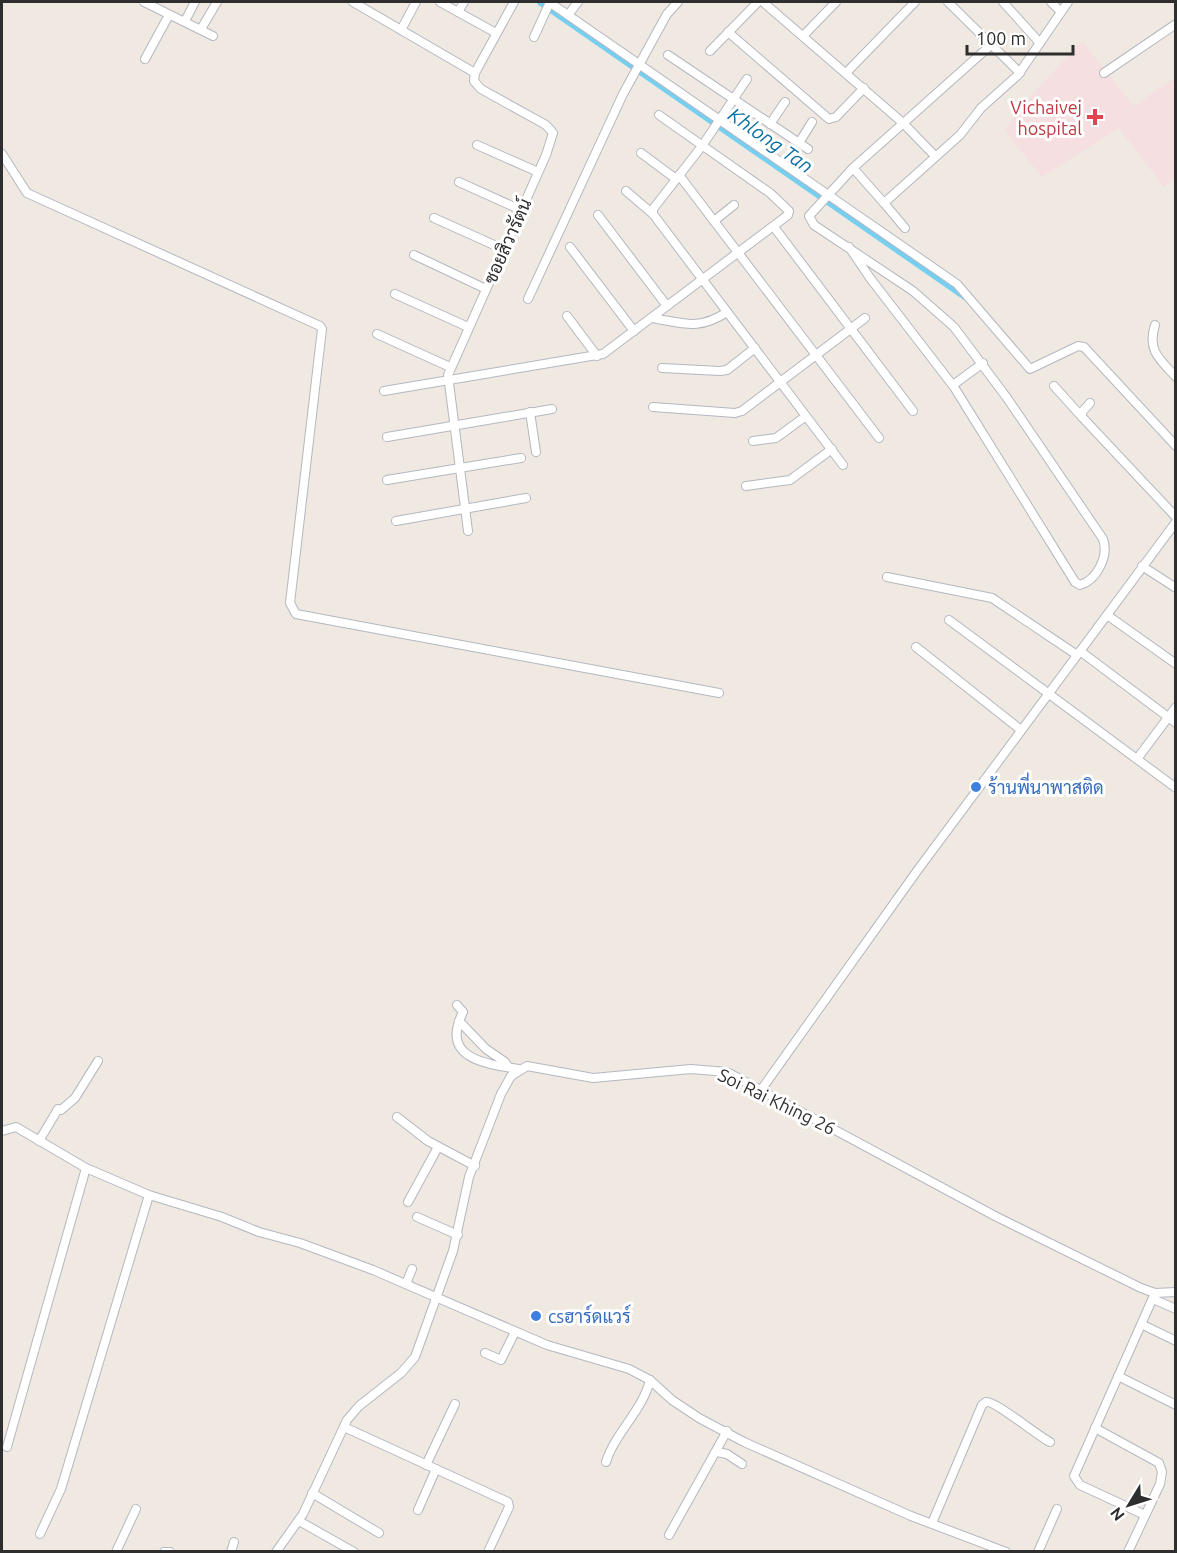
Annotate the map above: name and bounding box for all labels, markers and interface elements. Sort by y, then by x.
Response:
scale bar [967,18,1074,56]
text: 100 m [976,28,1026,48]
place label: Vichaivej hospital [1010,97,1082,138]
water label: Khlong Tan [724,103,818,177]
marker: Vichaivej hospital [1086,108,1104,126]
street label: ซอยสิวารัตน์ [477,194,535,287]
place label: ร้านพี่นาพาสติด [988,772,1104,797]
marker: ร้านพี่นาพาสติด [969,780,983,794]
street label: Soi Rai Khing 26 [715,1064,839,1138]
place label: csฮาร์ดแวร์ [548,1304,631,1326]
marker: csฮาร์ดแวร์ [529,1309,543,1323]
north arrow [1099,1475,1159,1535]
text: N [1106,1504,1128,1524]

